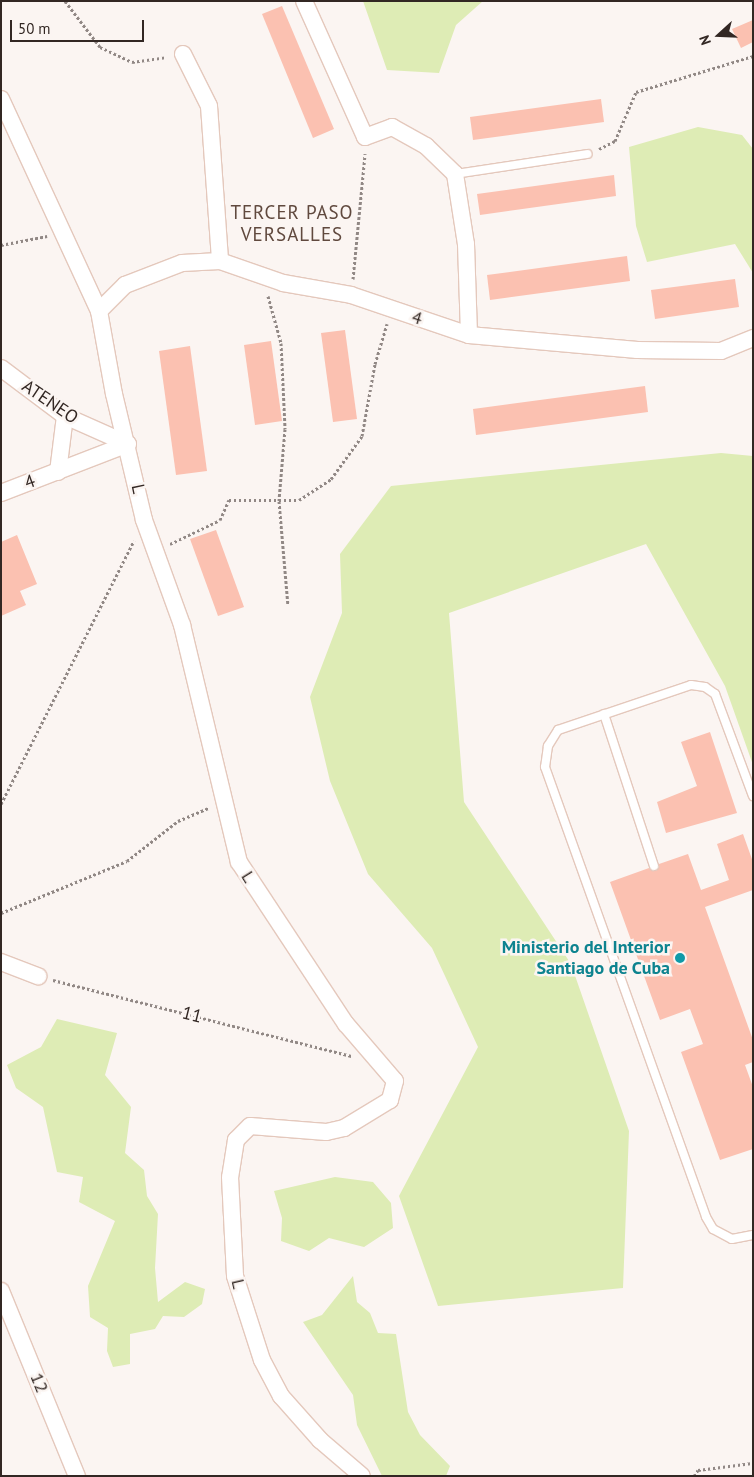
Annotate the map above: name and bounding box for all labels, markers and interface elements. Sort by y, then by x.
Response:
scale bar [12,10,146,42]
north arrow [694,10,744,60]
text: 50 m [18,19,51,38]
text: N [695,33,715,48]
district label: TERCER PASO VERSALLES [229,202,355,246]
street label: 4 [409,306,425,330]
street label: ATENEO [18,375,82,429]
street label: 4 [22,470,38,494]
street label: L [126,482,150,496]
street label: L [236,867,260,887]
place label: Ministerio del Interior Santiago de Cuba [502,937,670,980]
marker: Ministerio del Interior Santiago de Cuba [674,952,686,964]
street label: 11 [180,1002,204,1028]
street label: L [226,1277,250,1291]
street label: 12 [25,1370,53,1396]

